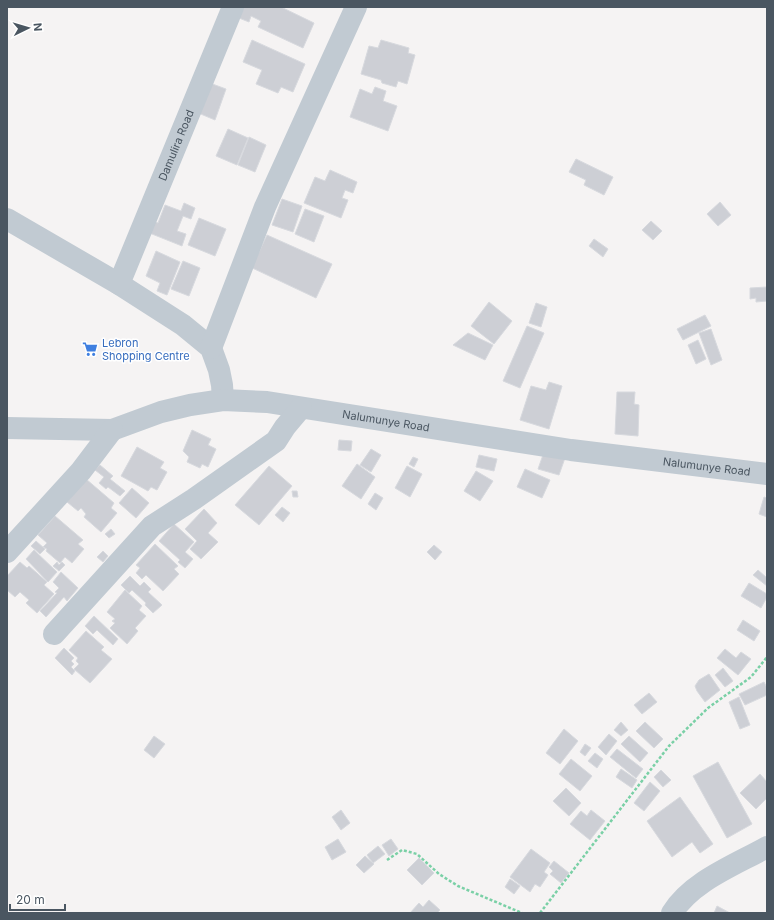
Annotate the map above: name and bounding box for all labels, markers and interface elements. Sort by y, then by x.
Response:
north arrow [8,8,48,48]
text: N [31,22,45,32]
street label: Damulira Road [155,108,197,183]
place label: Lebron Shopping Centre [102,336,190,363]
supermarket icon: Lebron Shopping Centre [81,340,99,358]
street label: Nalumunye Road [341,407,431,435]
street label: Nalumunye Road [662,454,751,479]
scale bar [10,886,65,912]
text: 20 m [16,892,45,907]

